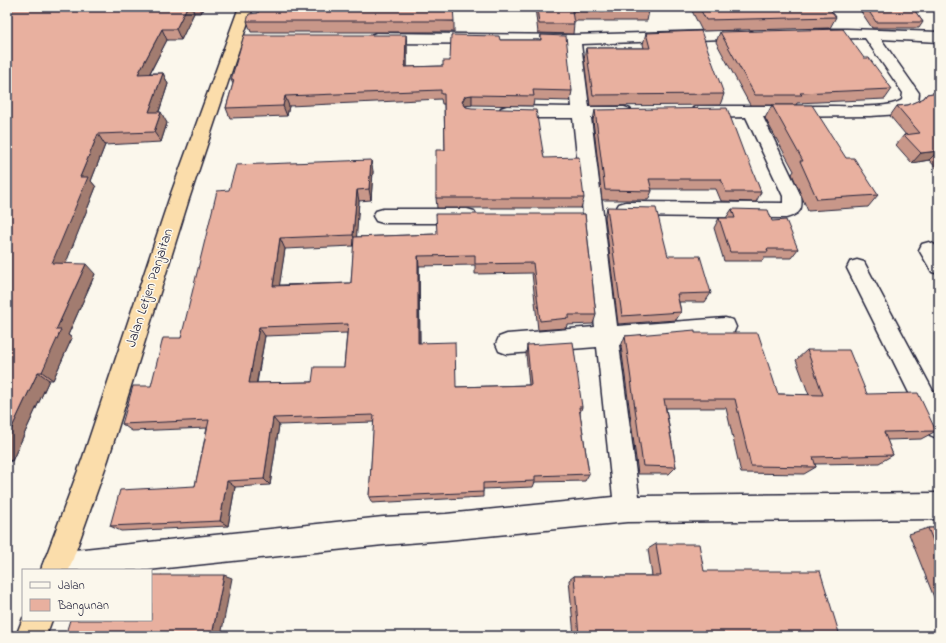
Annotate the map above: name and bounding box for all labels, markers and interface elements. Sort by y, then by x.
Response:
street label: Jalan Letjen Panjaitan [121,226,179,350]
legend [22,569,152,621]
text: Jalan [58,577,85,595]
text: Bangunan [57,597,109,616]

